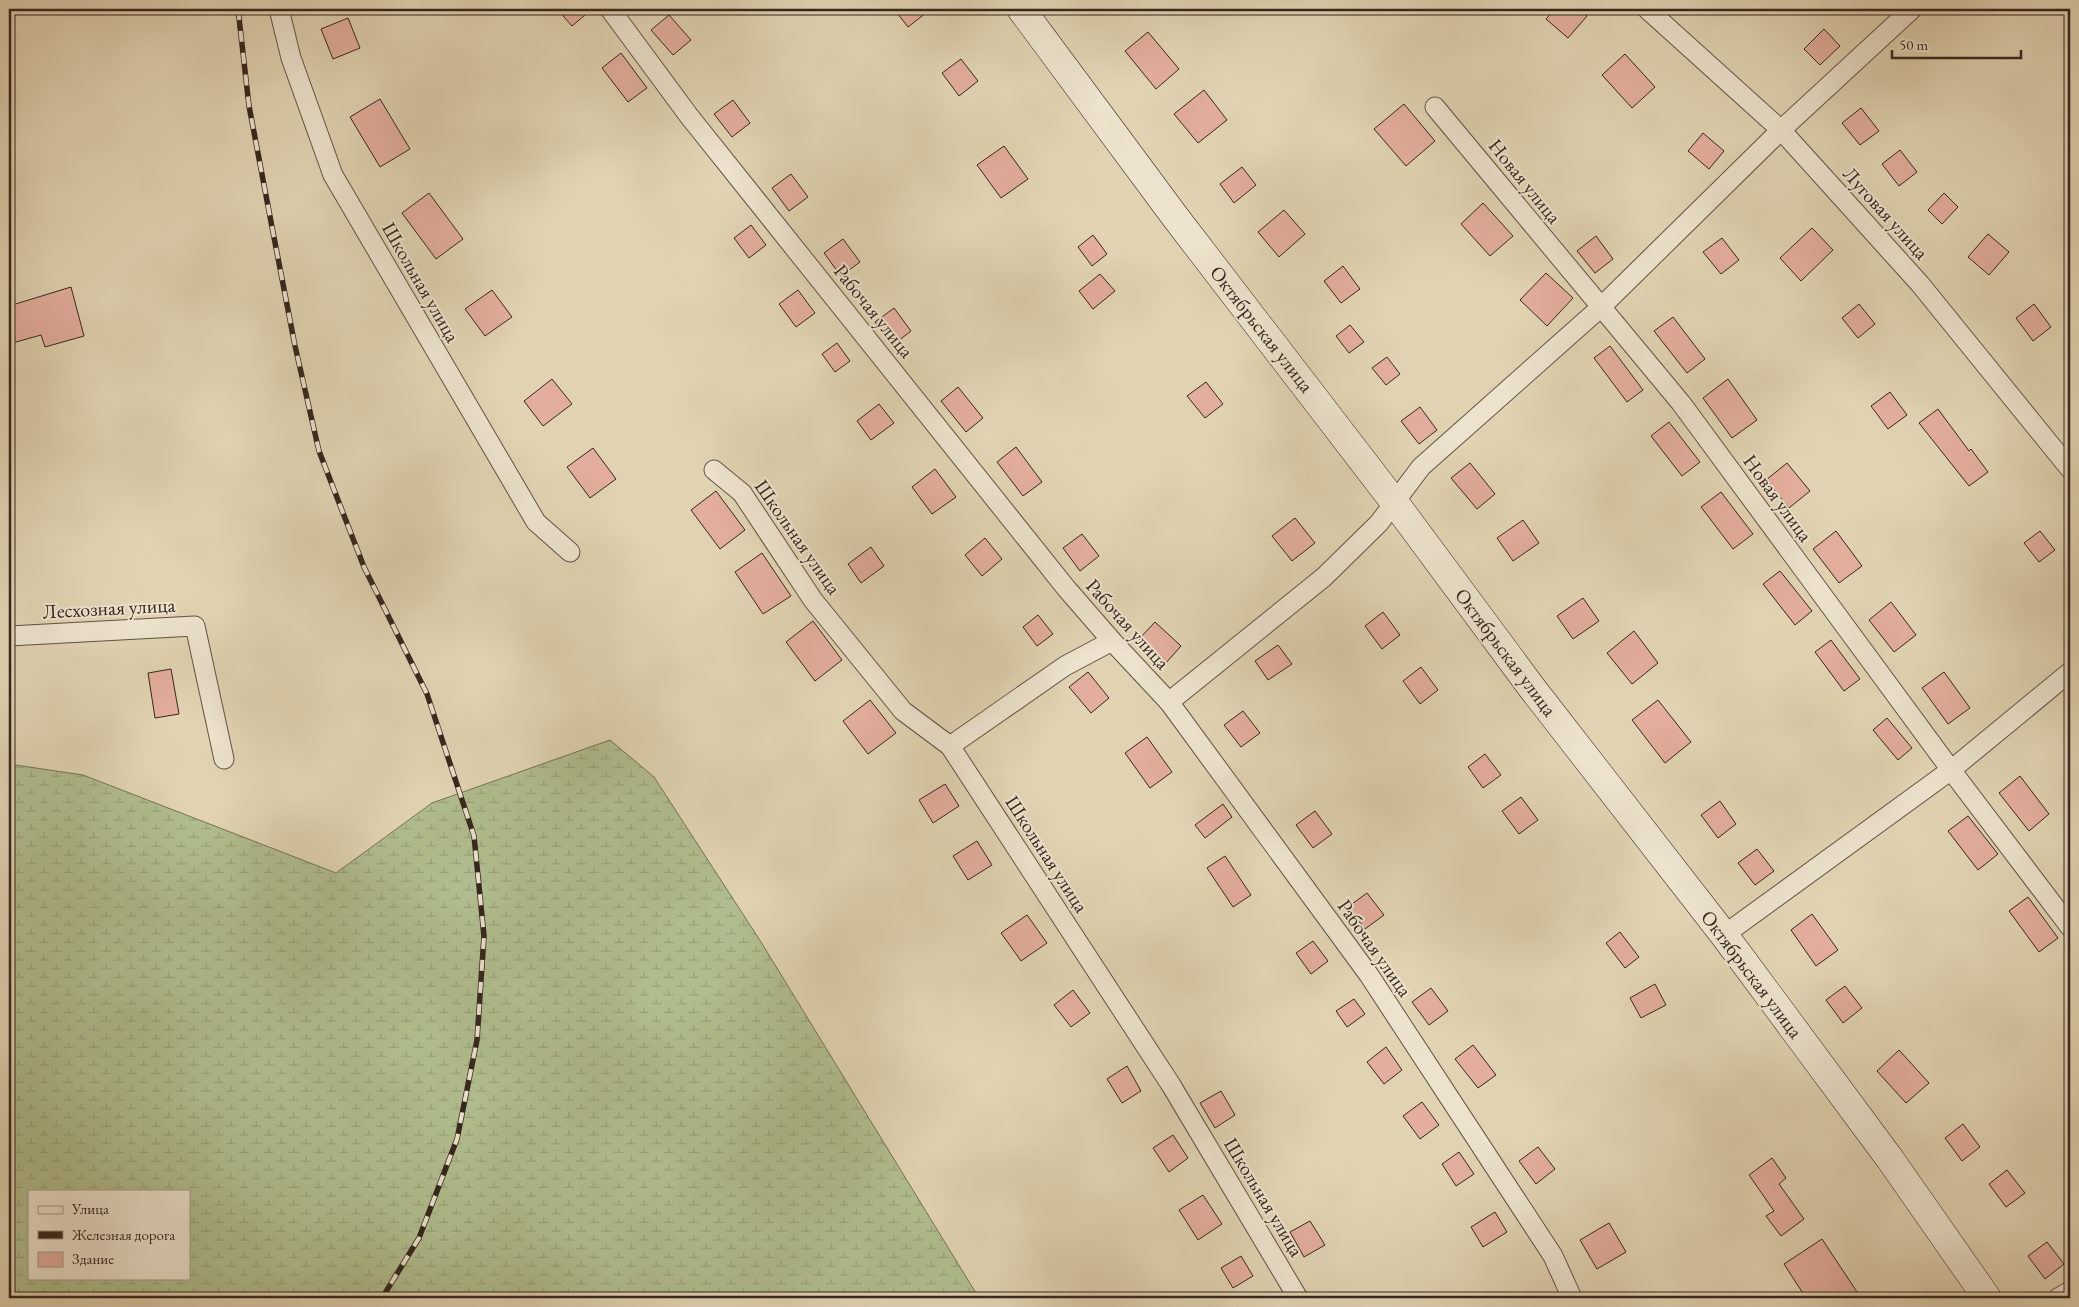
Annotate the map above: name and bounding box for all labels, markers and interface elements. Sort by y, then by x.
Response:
scale bar [1892,28,2020,60]
text: 50 m [1899,35,1928,54]
street label: Новая улица [1483,133,1567,229]
street label: Луговая улица [1838,161,1935,265]
street label: Школьная улица [376,217,466,347]
street label: Рабочая улица [828,259,920,363]
street label: Октябрьская улица [1204,260,1320,398]
street label: Новая улица [1737,449,1819,547]
street label: Школьная улица [749,474,847,600]
street label: Рабочая улица [1080,573,1176,675]
street label: Октябрьская улица [1449,583,1563,721]
street label: Лесхозная улица [42,592,176,624]
street label: Школьная улица [999,790,1095,918]
street label: Рабочая улица [1332,894,1418,1002]
street label: Октябрьская улица [1695,905,1809,1043]
street label: Школьная улица [1218,1133,1310,1261]
legend [28,1190,190,1280]
text: Улица [71,1199,109,1218]
text: Железная дорога [71,1225,175,1244]
text: Здание [72,1249,114,1268]

